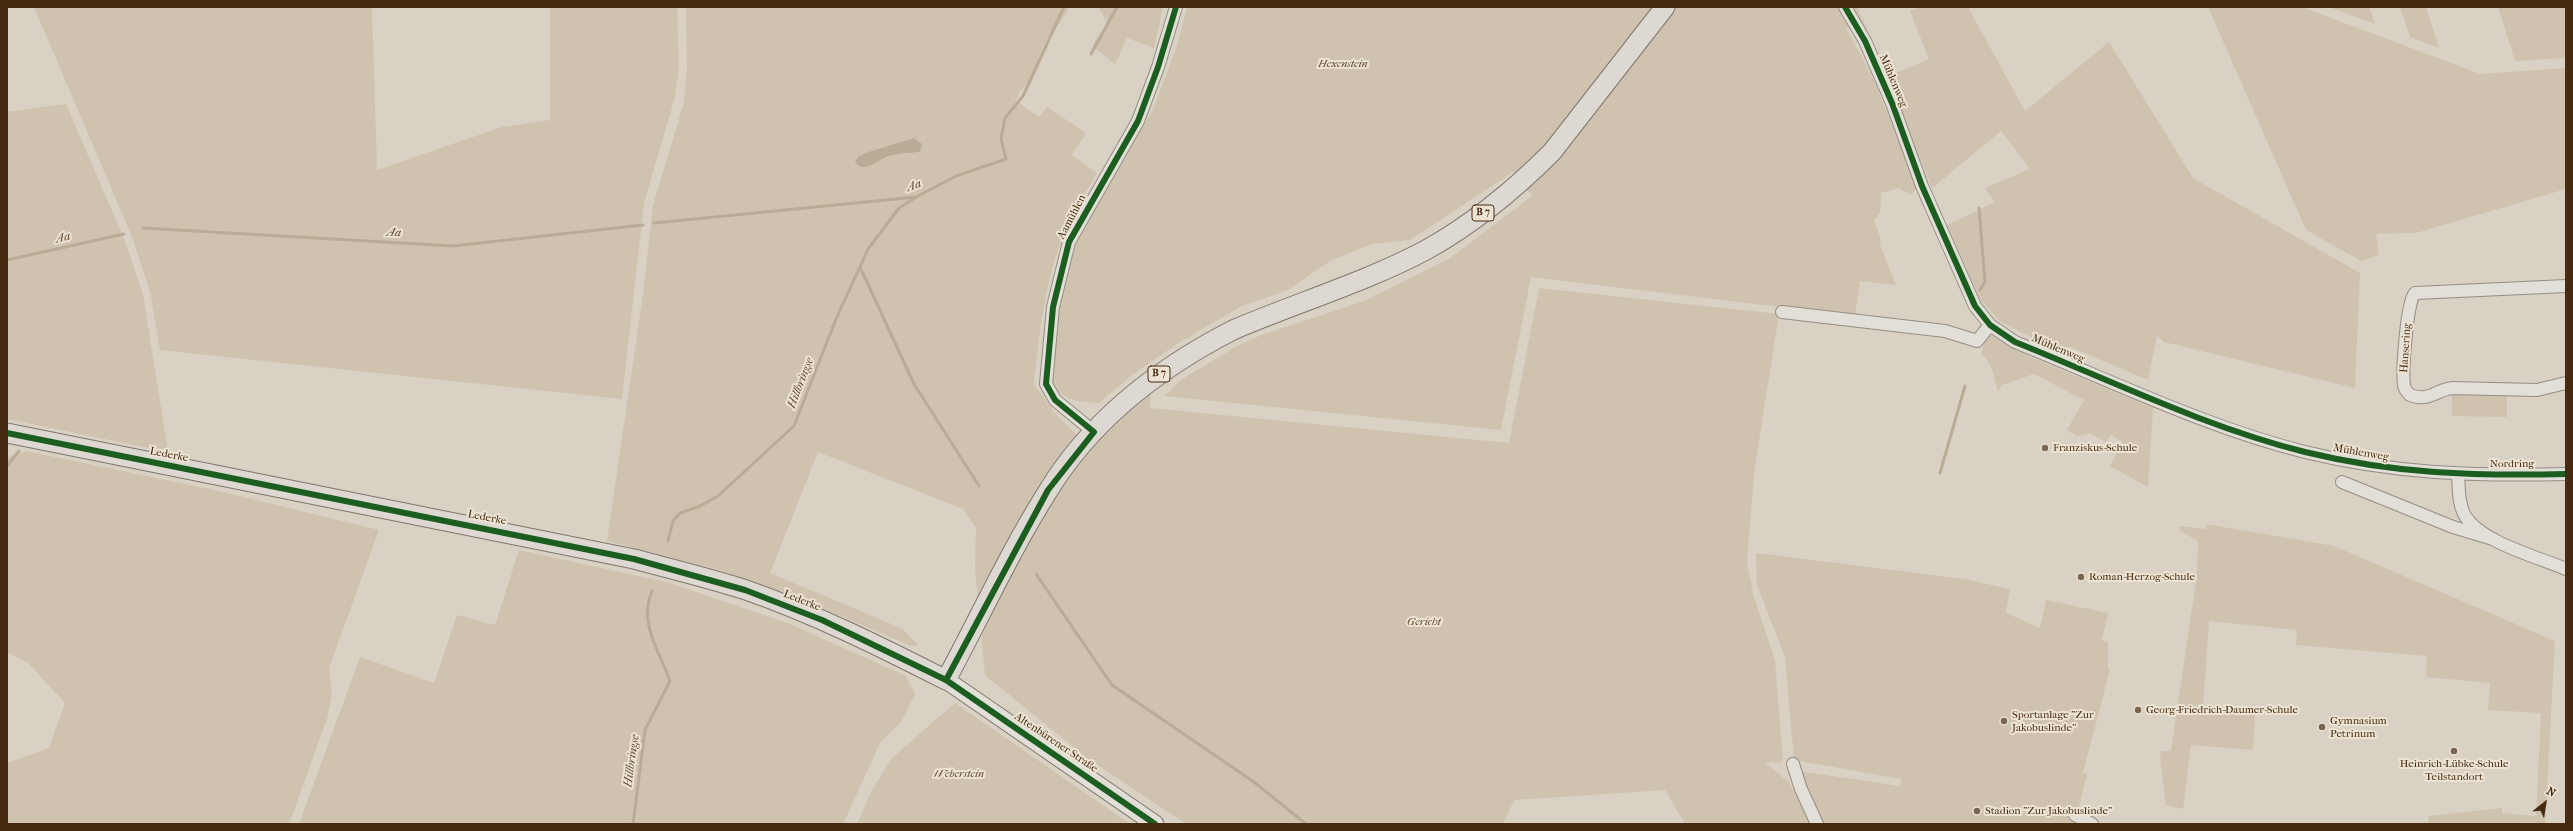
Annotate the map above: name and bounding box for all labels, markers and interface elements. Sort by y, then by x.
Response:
street label: Mühlenweg [1876,53,1910,109]
park label: Hexenstein [1318,57,1368,71]
water label: Aa [905,177,923,195]
street label: Aamühlen [1055,193,1089,241]
road number: B 7 [1472,205,1494,221]
water label: Aa [386,225,402,241]
water label: Aa [54,229,72,247]
street label: Hansering [2398,323,2414,373]
street label: Mühlenweg [2030,332,2086,366]
water label: Hillbringse [785,356,817,410]
road number: B 7 [1148,366,1170,382]
place label: Franziskus-Schule [2053,441,2137,455]
street label: Mühlenweg [2332,442,2390,464]
marker: Franziskus-Schule [2040,443,2050,453]
street label: Lederke [149,445,189,465]
street label: Nordring [2490,457,2534,471]
street label: Lederke [467,508,507,528]
place label: Roman-Herzog-Schule [2089,570,2195,584]
marker: Roman-Herzog-Schule [2076,572,2086,582]
street label: Lederke [781,588,823,614]
park label: Gericht [1407,615,1441,629]
place label: Georg-Friedrich-Daumer-Schule [2146,703,2298,717]
marker: Georg-Friedrich-Daumer-Schule [2133,705,2143,715]
place label: Sportanlage "Zur Jakobuslinde" [2012,708,2094,734]
street label: Altenbürener Straße [1012,710,1100,776]
place label: Gymnasium Petrinum [2330,714,2387,740]
marker: Sportanlage "Zur Jakobuslinde" [1999,716,2009,726]
marker: Gymnasium Petrinum [2317,722,2327,732]
water label: Hillbringse [621,734,643,788]
marker: Heinrich-Lübke-Schule Teilstandort [2449,746,2459,756]
place label: Heinrich-Lübke-Schule Teilstandort [2400,757,2508,783]
park label: Weberstein [934,767,984,781]
north arrow [2525,783,2565,823]
text: N [2544,784,2558,800]
place label: Stadion "Zur Jakobuslinde" [1985,804,2112,818]
marker: Stadion "Zur Jakobuslinde" [1972,806,1982,816]

